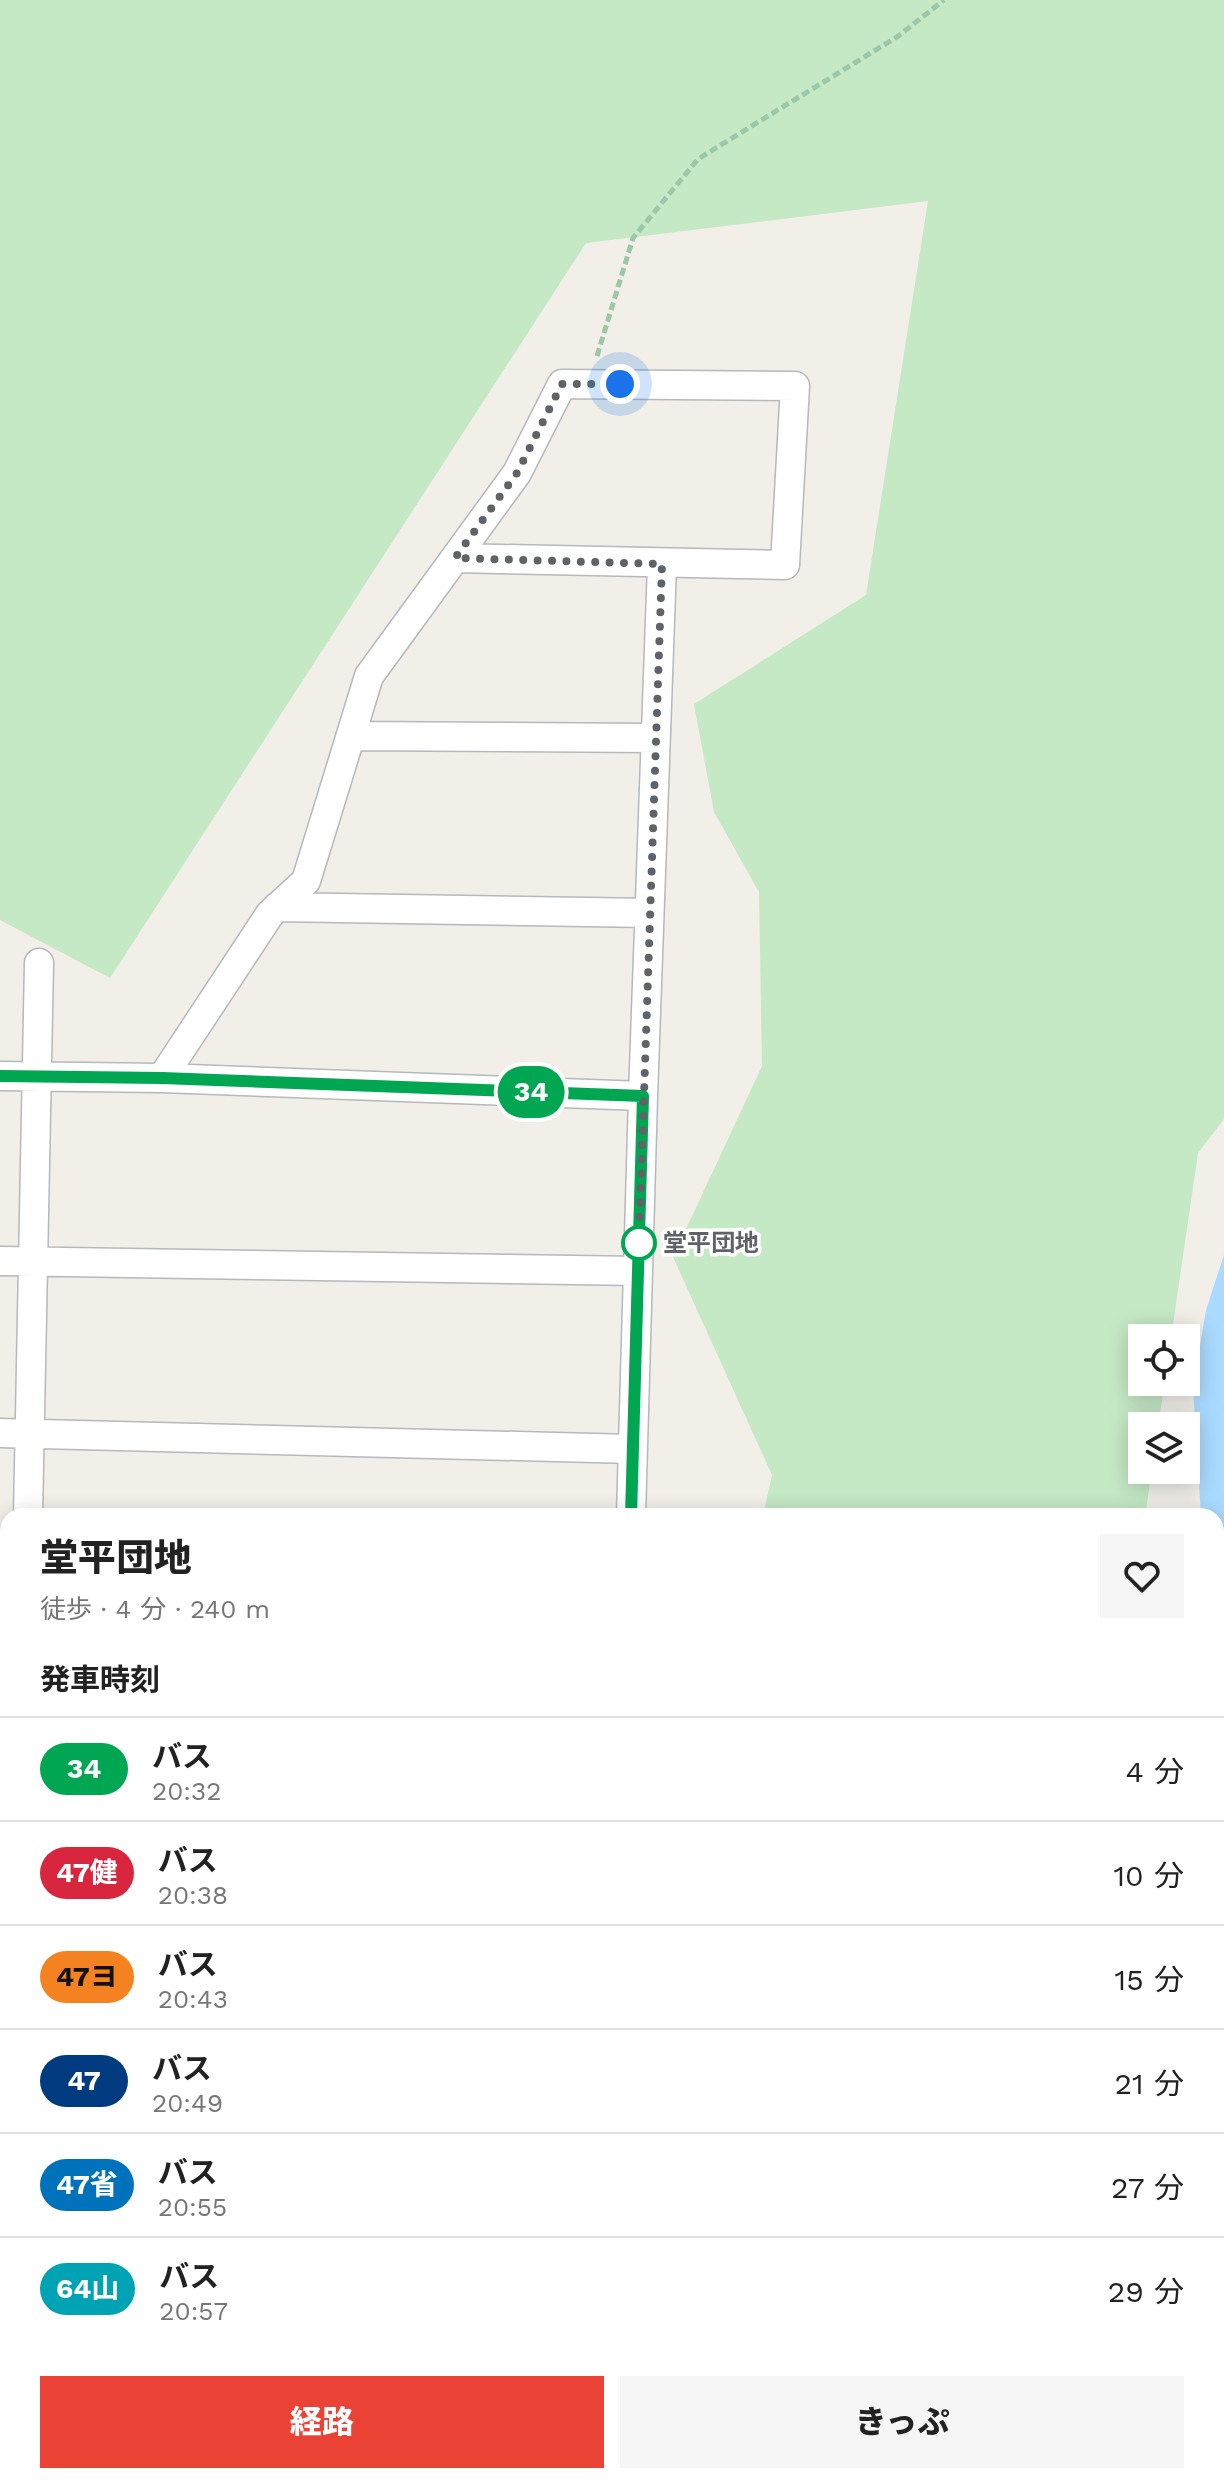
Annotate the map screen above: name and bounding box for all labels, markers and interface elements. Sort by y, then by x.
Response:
your location [600,364,640,404]
line badge: 34 [495,1066,567,1118]
text: 34 [514,1075,548,1108]
marker: 堂平団地 [622,1226,656,1260]
place label: 堂平団地 [663,1229,759,1257]
map controls [1128,1324,1200,1484]
button: locate [1128,1324,1200,1396]
button: layers [1128,1412,1200,1484]
button: heart [1100,1534,1184,1618]
text: 堂平団地 [40,1536,192,1580]
text: 徒歩 · 4 分 · 240 m [40,1594,270,1624]
text: 発車時刻 [40,1662,160,1697]
text: バス [152,1739,212,1774]
text: 34 [67,1752,101,1785]
text: 4 分 [1125,1754,1184,1789]
text: 20:32 [152,1776,221,1806]
text: バス [158,1843,218,1878]
text: 47健 [56,1856,118,1889]
text: 10 分 [1113,1858,1184,1893]
text: 20:38 [158,1880,228,1910]
text: バス [158,1947,218,1982]
text: 47ヨ [56,1960,118,1993]
text: 15 分 [1115,1962,1184,1997]
text: 20:43 [158,1984,228,2014]
text: バス [152,2051,212,2086]
text: 47 [67,2064,101,2097]
text: 21 分 [1115,2066,1184,2101]
text: 20:49 [152,2088,223,2118]
text: バス [158,2155,218,2190]
text: 47省 [56,2168,118,2201]
text: 27 分 [1111,2170,1184,2205]
text: 20:55 [158,2192,227,2222]
text: バス [159,2259,219,2294]
text: 64山 [56,2272,119,2305]
text: 29 分 [1108,2274,1184,2309]
text: 20:57 [159,2296,228,2326]
button: 経路 [40,2376,604,2468]
button: きっぷ [620,2376,1184,2468]

